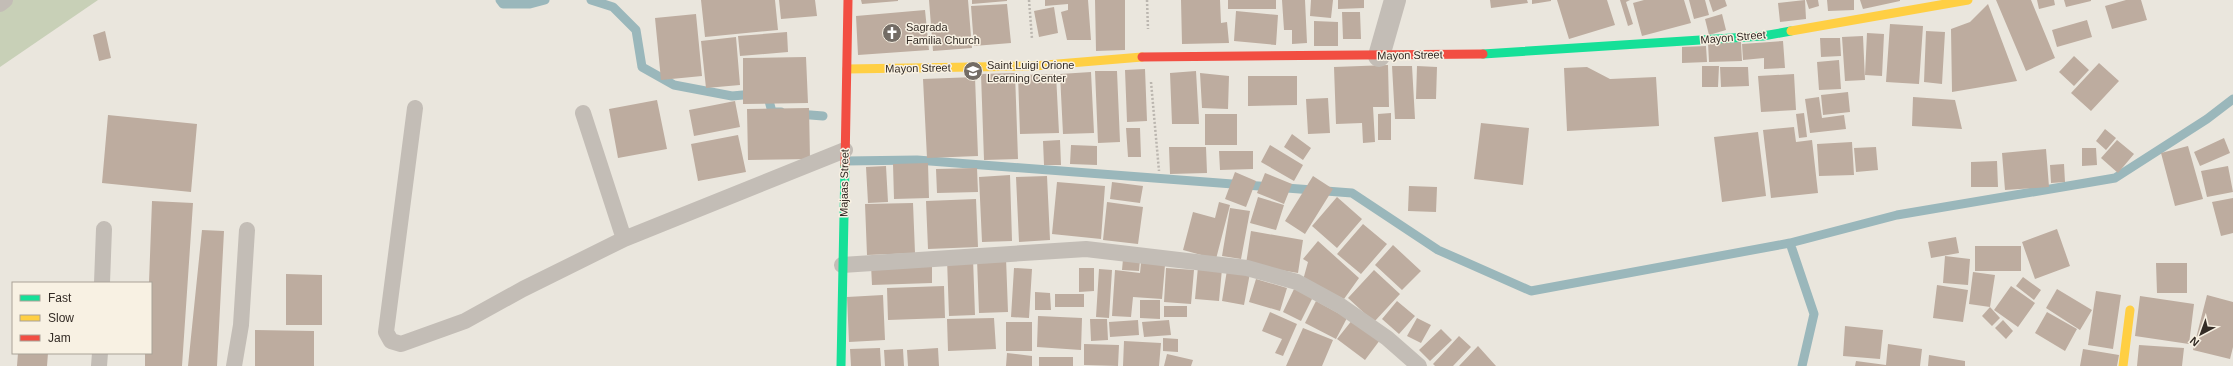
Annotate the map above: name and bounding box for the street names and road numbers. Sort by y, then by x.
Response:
street label: Mayon Street [1700,28,1766,46]
street label: Mayon Street [1377,48,1443,62]
street label: Mayon Street [885,61,951,75]
street label: Majaas Street [837,149,851,217]

